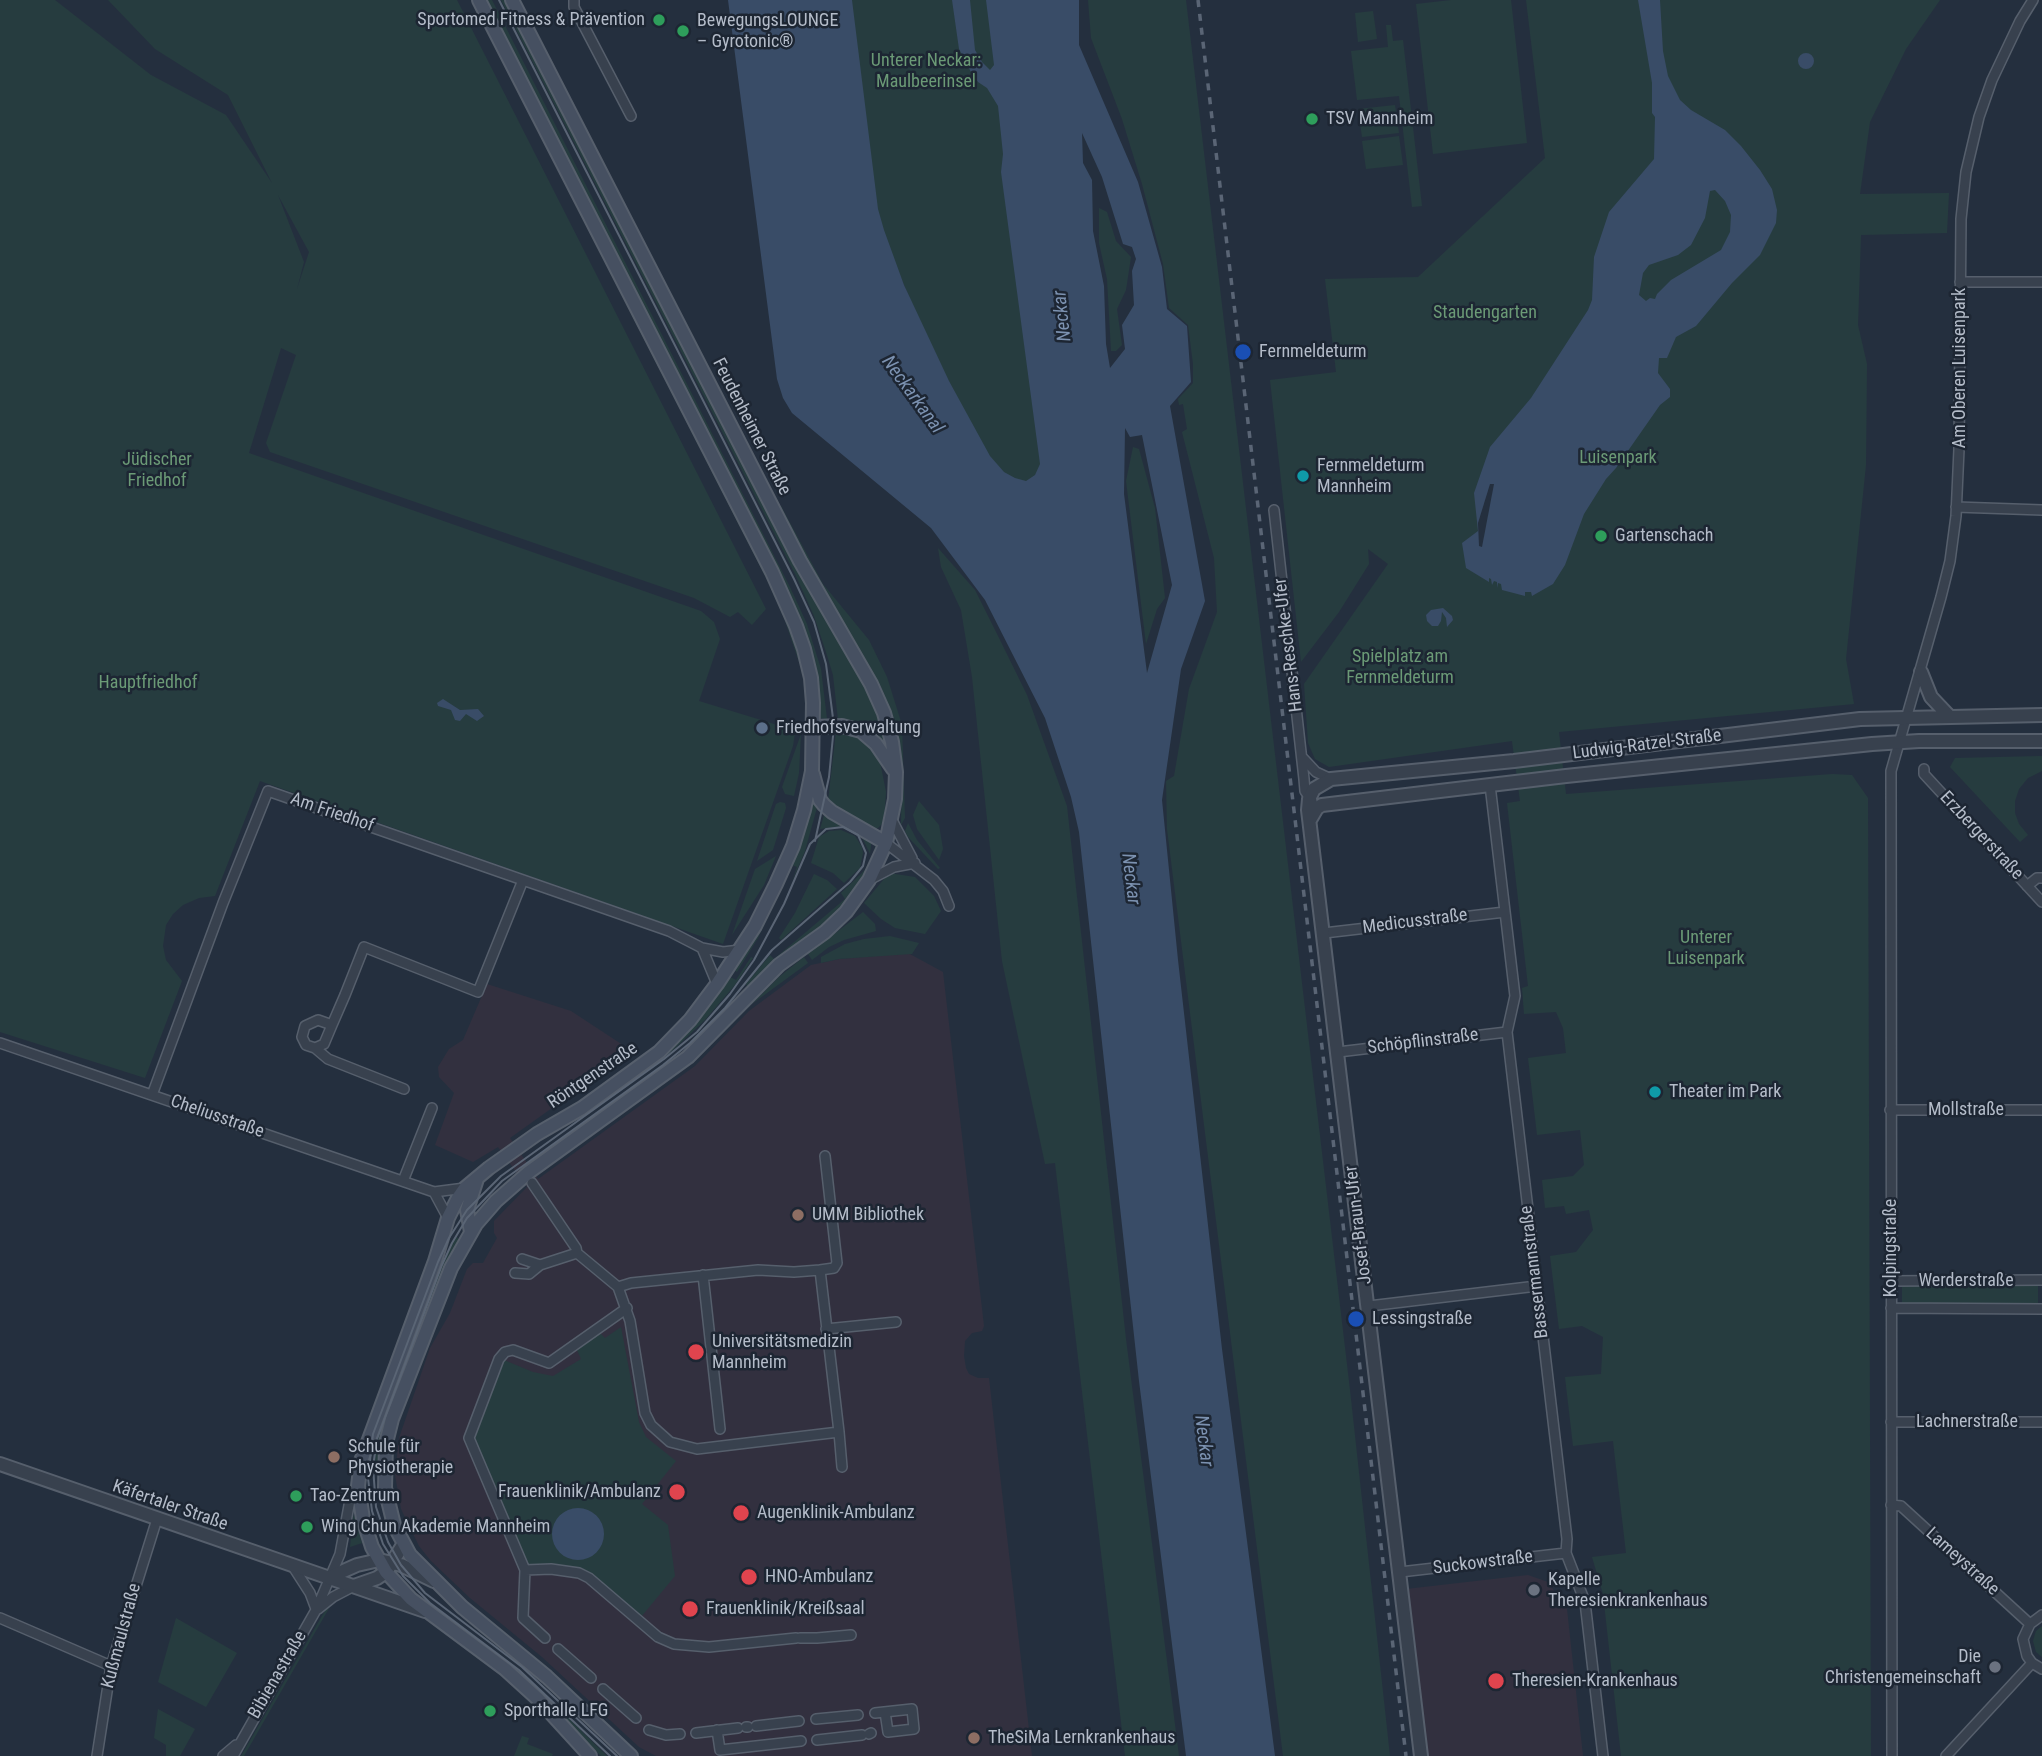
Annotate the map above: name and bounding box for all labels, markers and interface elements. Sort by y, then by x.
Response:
place label: Sportomed Fitness & Prävention [417,9,645,31]
place label: BewegungsLOUNGE – Gyrotonic® [697,10,838,52]
marker: Sportomed Fitness & Prävention [651,12,667,28]
marker: BewegungsLOUNGE – Gyrotonic® [675,23,691,39]
park label: Unterer Neckar: Maulbeerinsel [871,50,981,92]
place label: TSV Mannheim [1326,108,1433,130]
marker: TSV Mannheim [1304,111,1320,127]
street label: Am Oberen Luisenpark [1949,288,1971,448]
water label: Neckar [1049,289,1077,343]
park label: Staudengarten [1433,302,1537,324]
place label: Fernmeldeturm [1259,341,1367,363]
marker: Fernmeldeturm [1233,342,1253,362]
water label: Neckarkanal [876,352,948,438]
street label: Feudenheimer Straße [707,355,795,499]
park label: Luisenpark [1579,447,1657,469]
park label: Jüdischer Friedhof [122,449,192,491]
place label: Fernmeldeturm Mannheim [1317,455,1425,498]
marker: Fernmeldeturm Mannheim [1295,468,1311,484]
place label: Gartenschach [1615,525,1714,547]
marker: Gartenschach [1593,528,1609,544]
street label: Hans-Reschke-Ufer [1270,577,1308,713]
park label: Spielplatz am Fernmeldeturm [1346,646,1454,688]
park label: Hauptfriedhof [99,672,197,694]
place label: Friedhofsverwaltung [776,717,921,739]
marker: Friedhofsverwaltung [754,720,770,736]
street label: Ludwig-Ratzel-Straße [1571,725,1723,765]
street label: Erzbergerstraße [1935,787,2027,885]
street label: Am Friedhof [287,789,377,837]
water label: Neckar [1116,852,1144,906]
street label: Medicusstraße [1361,905,1469,939]
park label: Unterer Luisenpark [1667,927,1745,970]
street label: Schöpflinstraße [1366,1024,1480,1060]
street label: Röntgenstraße [544,1038,642,1114]
place label: Theater im Park [1669,1081,1781,1103]
marker: Theater im Park [1647,1084,1663,1100]
street label: Cheliusstraße [167,1091,267,1143]
street label: Mollstraße [1928,1099,2004,1121]
street label: Josef-Braun-Ufer [1341,1164,1377,1286]
street label: Kolpingstraße [1880,1199,1902,1297]
place label: UMM Bibliothek [812,1204,924,1226]
street label: Bassermannstraße [1516,1204,1554,1340]
marker: UMM Bibliothek [790,1207,806,1223]
street label: Werderstraße [1918,1270,2014,1292]
place label: Lessingstraße [1372,1308,1472,1330]
marker: Lessingstraße [1346,1309,1366,1329]
place label: Universitätsmedizin Mannheim [712,1331,852,1374]
marker: Universitätsmedizin Mannheim [686,1342,706,1362]
street label: Lachnerstraße [1916,1411,2018,1433]
water label: Neckar [1189,1414,1217,1468]
place label: Schule für Physiotherapie [348,1436,453,1478]
marker: Schule für Physiotherapie [326,1449,342,1465]
street label: Käfertaler Straße [109,1476,231,1536]
place label: Frauenklinik/Ambulanz [498,1481,661,1503]
marker: Frauenklinik/Ambulanz [667,1482,687,1502]
place label: Tao-Zentrum [310,1485,400,1507]
marker: Tao-Zentrum [288,1488,304,1504]
place label: Augenklinik-Ambulanz [757,1502,915,1524]
marker: Augenklinik-Ambulanz [731,1503,751,1523]
place label: Wing Chun Akademie Mannheim [321,1516,550,1538]
marker: Wing Chun Akademie Mannheim [299,1519,315,1535]
street label: Lameystraße [1921,1523,2003,1601]
street label: Suckowstraße [1432,1546,1534,1580]
place label: HNO-Ambulanz [765,1566,873,1588]
marker: HNO-Ambulanz [739,1567,759,1587]
place label: Kapelle Theresienkrankenhaus [1548,1569,1708,1612]
street label: Kußmaulstraße [98,1581,146,1691]
marker: Kapelle Theresienkrankenhaus [1526,1582,1542,1598]
place label: Frauenklinik/Kreißsaal [706,1598,865,1620]
marker: Frauenklinik/Kreißsaal [680,1599,700,1619]
street label: Bibienastraße [244,1627,312,1723]
place label: Die Christengemeinschaft [1825,1646,1981,1688]
marker: Die Christengemeinschaft [1987,1659,2003,1675]
place label: Theresien-Krankenhaus [1512,1670,1678,1692]
marker: Theresien-Krankenhaus [1486,1671,1506,1691]
place label: Sporthalle LFG [504,1700,608,1722]
marker: Sporthalle LFG [482,1703,498,1719]
place label: TheSiMa Lernkrankenhaus [988,1727,1175,1749]
marker: TheSiMa Lernkrankenhaus [966,1730,982,1746]

